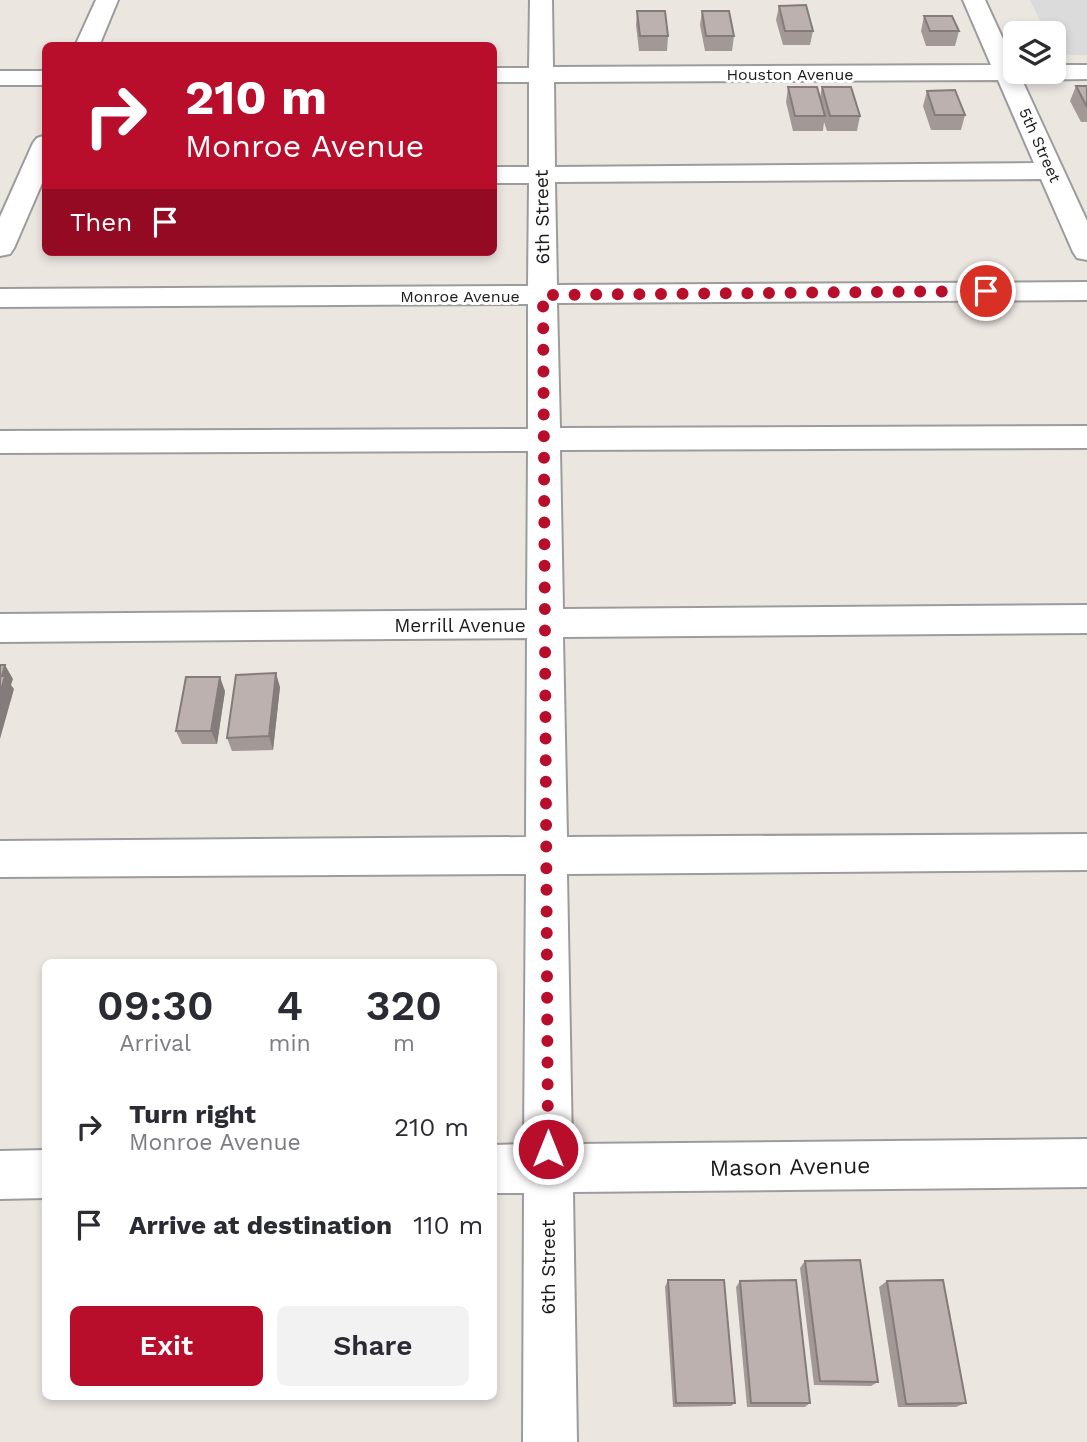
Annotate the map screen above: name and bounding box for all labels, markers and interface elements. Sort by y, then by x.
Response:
map controls [1003,21,1066,84]
button: layers [1003,21,1066,84]
street label: Houston Avenue [726,65,854,84]
text: 210 m [185,68,327,126]
icon: right [70,70,161,161]
street label: 5th Street [1015,105,1065,185]
text: Monroe Avenue [185,127,424,165]
street label: 6th Street [530,169,554,265]
icon: arrive [146,203,184,241]
text: Then [70,207,132,237]
pin [956,261,1016,321]
icon: arrive [967,272,1005,310]
street label: Monroe Avenue [400,287,520,306]
street label: Merrill Avenue [394,614,526,637]
text: 09:30 [97,981,214,1030]
text: 4 [276,981,303,1030]
text: 320 [366,981,442,1030]
text: Arrival [119,1030,191,1057]
text: min [269,1030,311,1057]
text: m [393,1030,415,1057]
text: Turn right [129,1099,256,1129]
icon: right [70,1108,108,1146]
text: 210 m [394,1112,469,1142]
position arrow [511,1112,585,1186]
text: Monroe Avenue [129,1129,301,1156]
street label: Mason Avenue [709,1152,871,1182]
icon: arrive [70,1206,108,1244]
text: Arrive at destination [129,1210,392,1240]
text: 110 m [413,1210,483,1240]
street label: 6th Street [537,1219,560,1314]
button: Exit [70,1306,263,1386]
button: Share [277,1306,469,1386]

